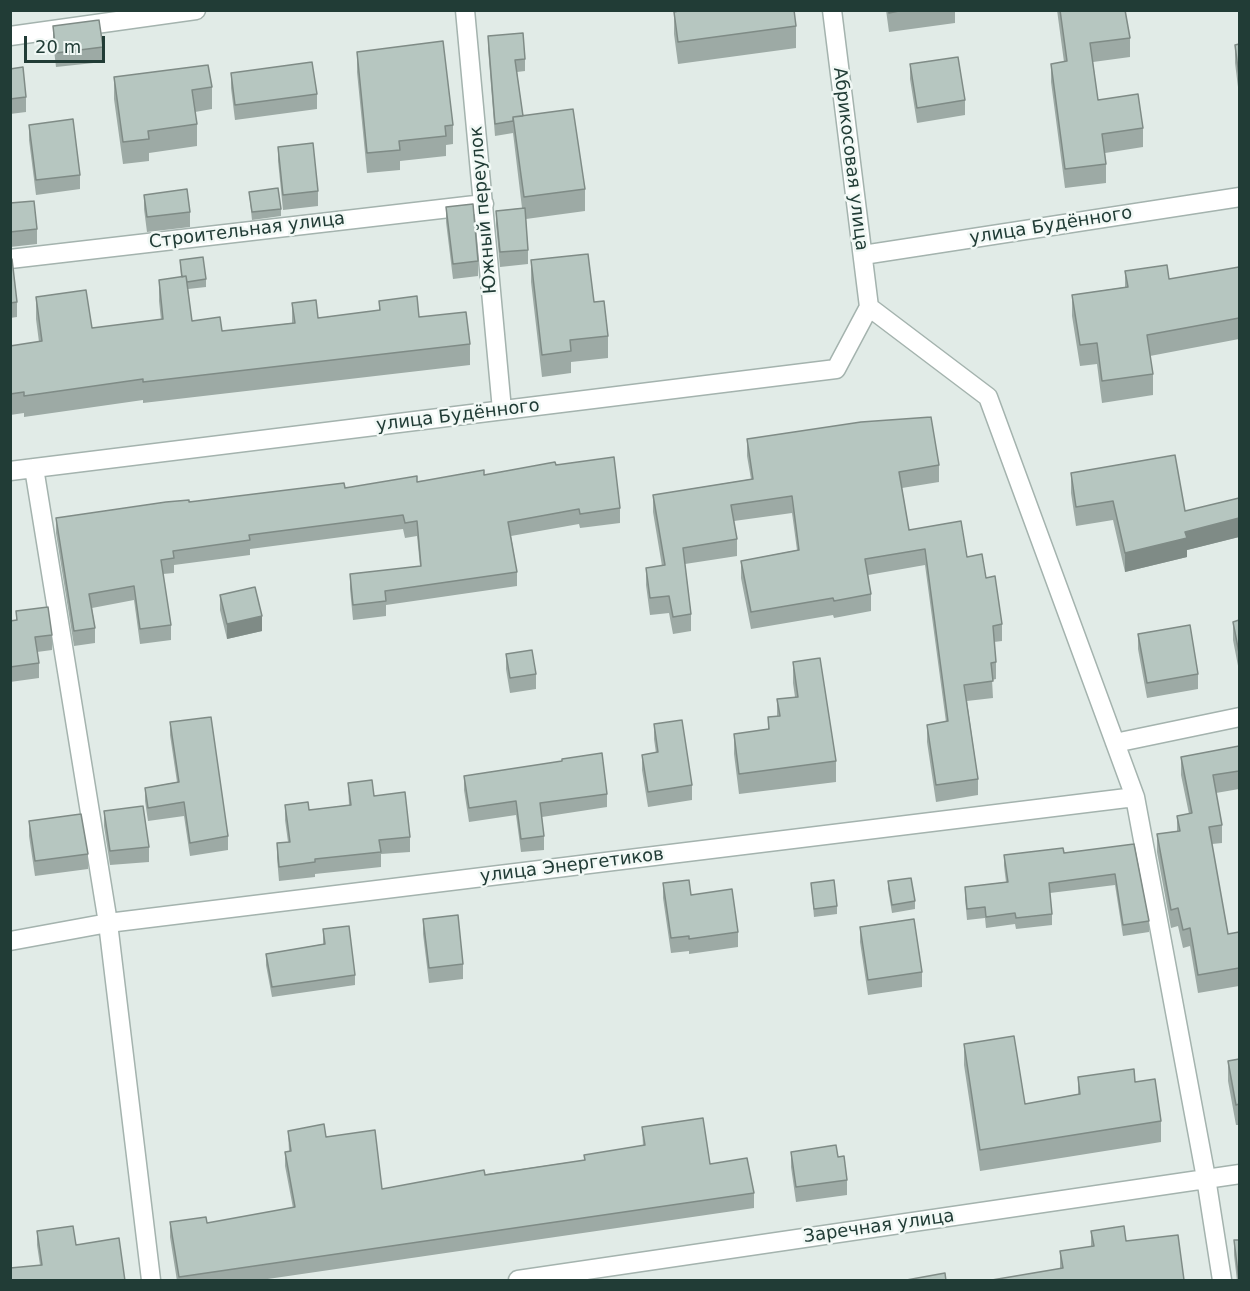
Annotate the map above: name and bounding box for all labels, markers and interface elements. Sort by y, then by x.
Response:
scale bar [27,24,108,62]
text: 20 m [35,36,81,57]
street label: Абрикосовая улица [828,66,872,252]
street label: Южный переулок [466,125,502,295]
street label: улица Будённого [968,202,1134,250]
street label: Строительная улица [148,208,346,254]
street label: улица Будённого [375,395,541,437]
street label: улица Энергетиков [479,844,665,888]
street label: Заречная улица [802,1206,956,1248]

